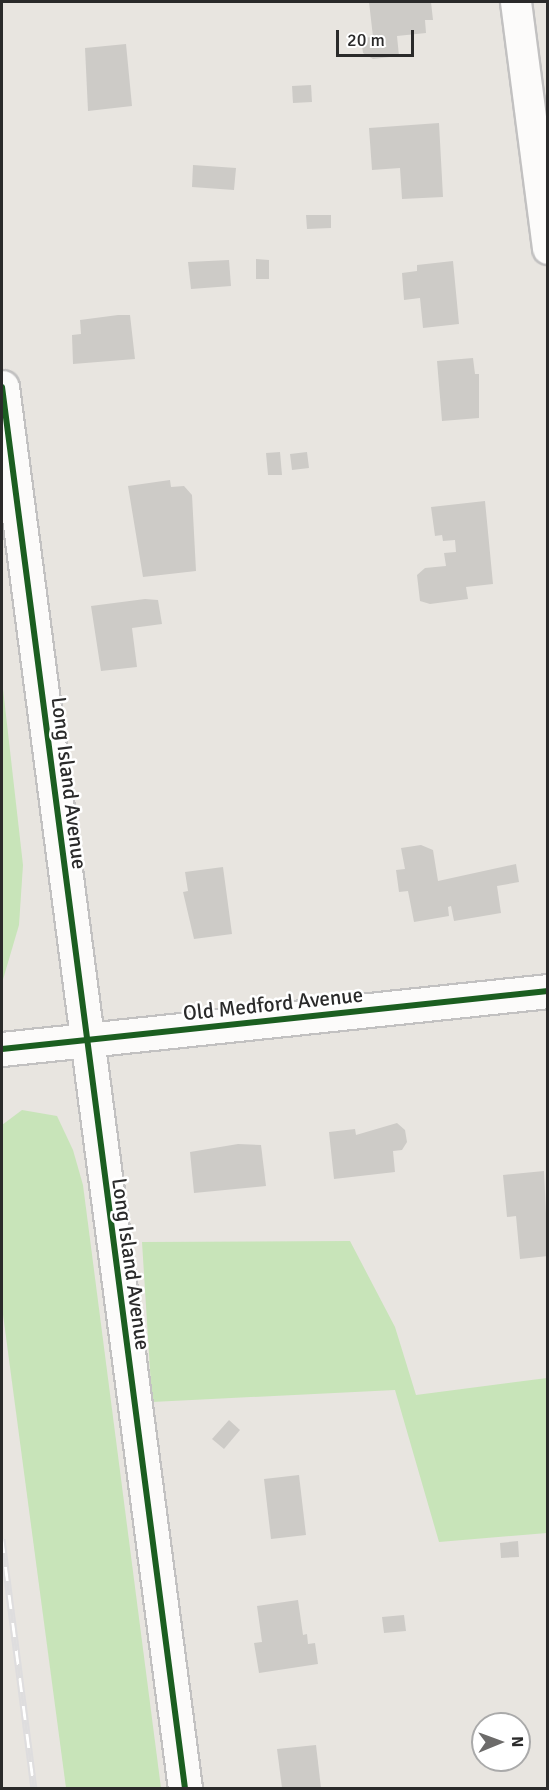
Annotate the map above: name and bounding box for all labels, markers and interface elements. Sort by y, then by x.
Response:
scale bar [339,18,417,56]
text: 20 m [347,29,385,51]
street label: Long Island Avenue [46,695,92,871]
street label: Old Medford Avenue [182,982,364,1026]
street label: Long Island Avenue [106,1176,156,1352]
north arrow [471,1712,531,1772]
text: N [507,1736,527,1747]

